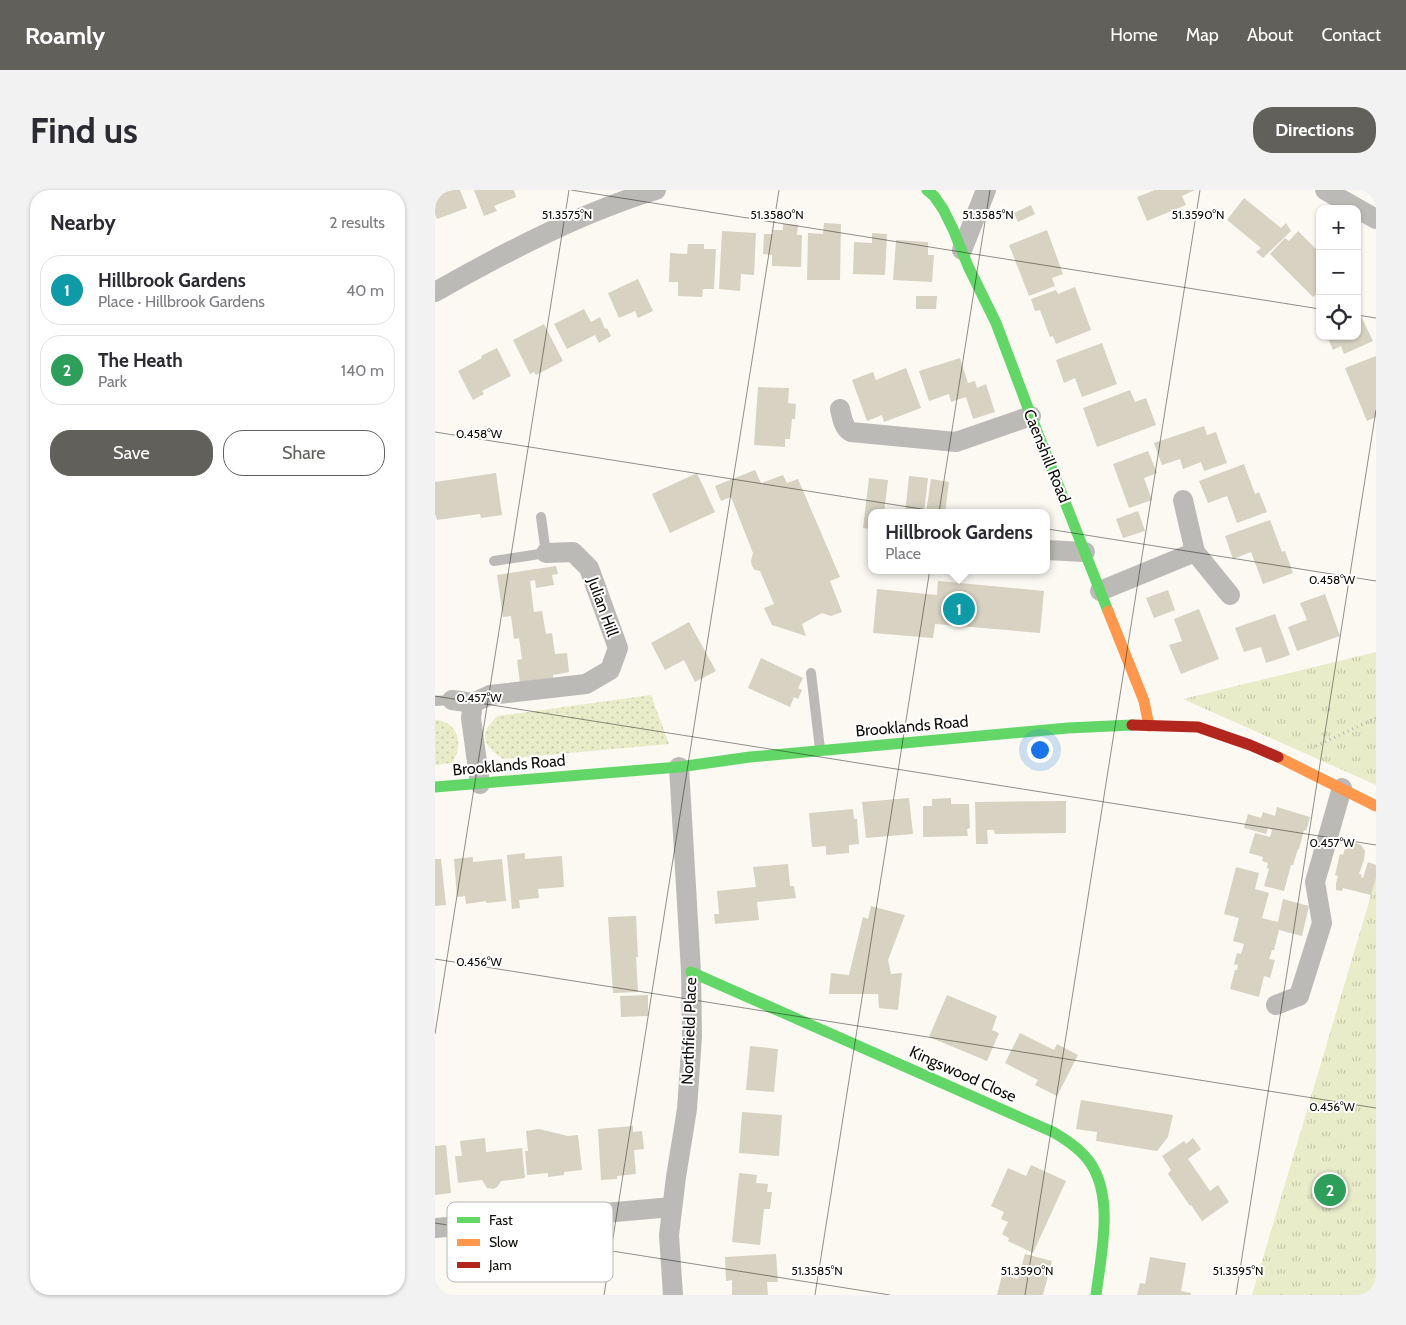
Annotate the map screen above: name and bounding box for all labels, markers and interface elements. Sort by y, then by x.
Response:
text: Roamly [25,21,105,50]
text: Home [1110,24,1158,46]
text: Map [1186,24,1219,46]
text: About [1247,24,1293,46]
text: Contact [1321,24,1381,46]
button: Directions [1253,107,1376,153]
text: Find us [30,109,138,152]
map controls [1316,205,1361,340]
button: + [1316,205,1361,250]
text: 51.3575°N [542,207,592,222]
text: 51.3580°N [750,207,804,222]
text: 51.3585°N [962,207,1014,222]
text: 51.3590°N [1171,207,1225,222]
text: Nearby [50,210,116,235]
text: 2 results [329,213,385,232]
button: − [1316,250,1361,295]
text: Hillbrook Gardens [98,269,246,292]
text: 1 [64,281,70,300]
text: 40 m [346,281,384,300]
text: Place · Hillbrook Gardens [98,292,265,311]
button: locate [1316,295,1361,340]
text: The Heath [98,349,183,372]
text: 2 [63,361,71,380]
text: 140 m [341,361,384,380]
text: Park [98,372,127,391]
street label: Caenshill Road [1020,406,1074,506]
text: 0.458°W [456,426,503,441]
button: Save [50,430,213,476]
button: Share [223,430,385,476]
popup [868,509,1050,574]
text: Hillbrook Gardens [885,521,1033,544]
text: Place [885,544,921,563]
text: 0.458°W [1309,572,1356,587]
street label: Julian Hill [583,574,623,639]
pin: 1 [943,590,975,628]
text: 0.457°W [457,690,502,705]
street label: Brooklands Road [855,712,969,740]
your location [1027,737,1053,763]
street label: Brooklands Road [452,751,566,779]
text: 0.457°W [1310,835,1355,850]
text: 0.456°W [456,954,502,969]
street label: Northfield Place [678,977,700,1085]
street label: Kingswood Close [907,1042,1019,1106]
text: 0.456°W [1309,1099,1355,1114]
pin: 2 [1314,1171,1346,1209]
legend [447,1202,613,1282]
text: Fast [489,1211,513,1229]
text: Slow [489,1233,518,1251]
text: Jam [488,1256,511,1274]
text: 51.3585°N [791,1263,843,1278]
text: 51.3590°N [1000,1263,1054,1278]
text: 51.3595°N [1212,1263,1264,1278]

